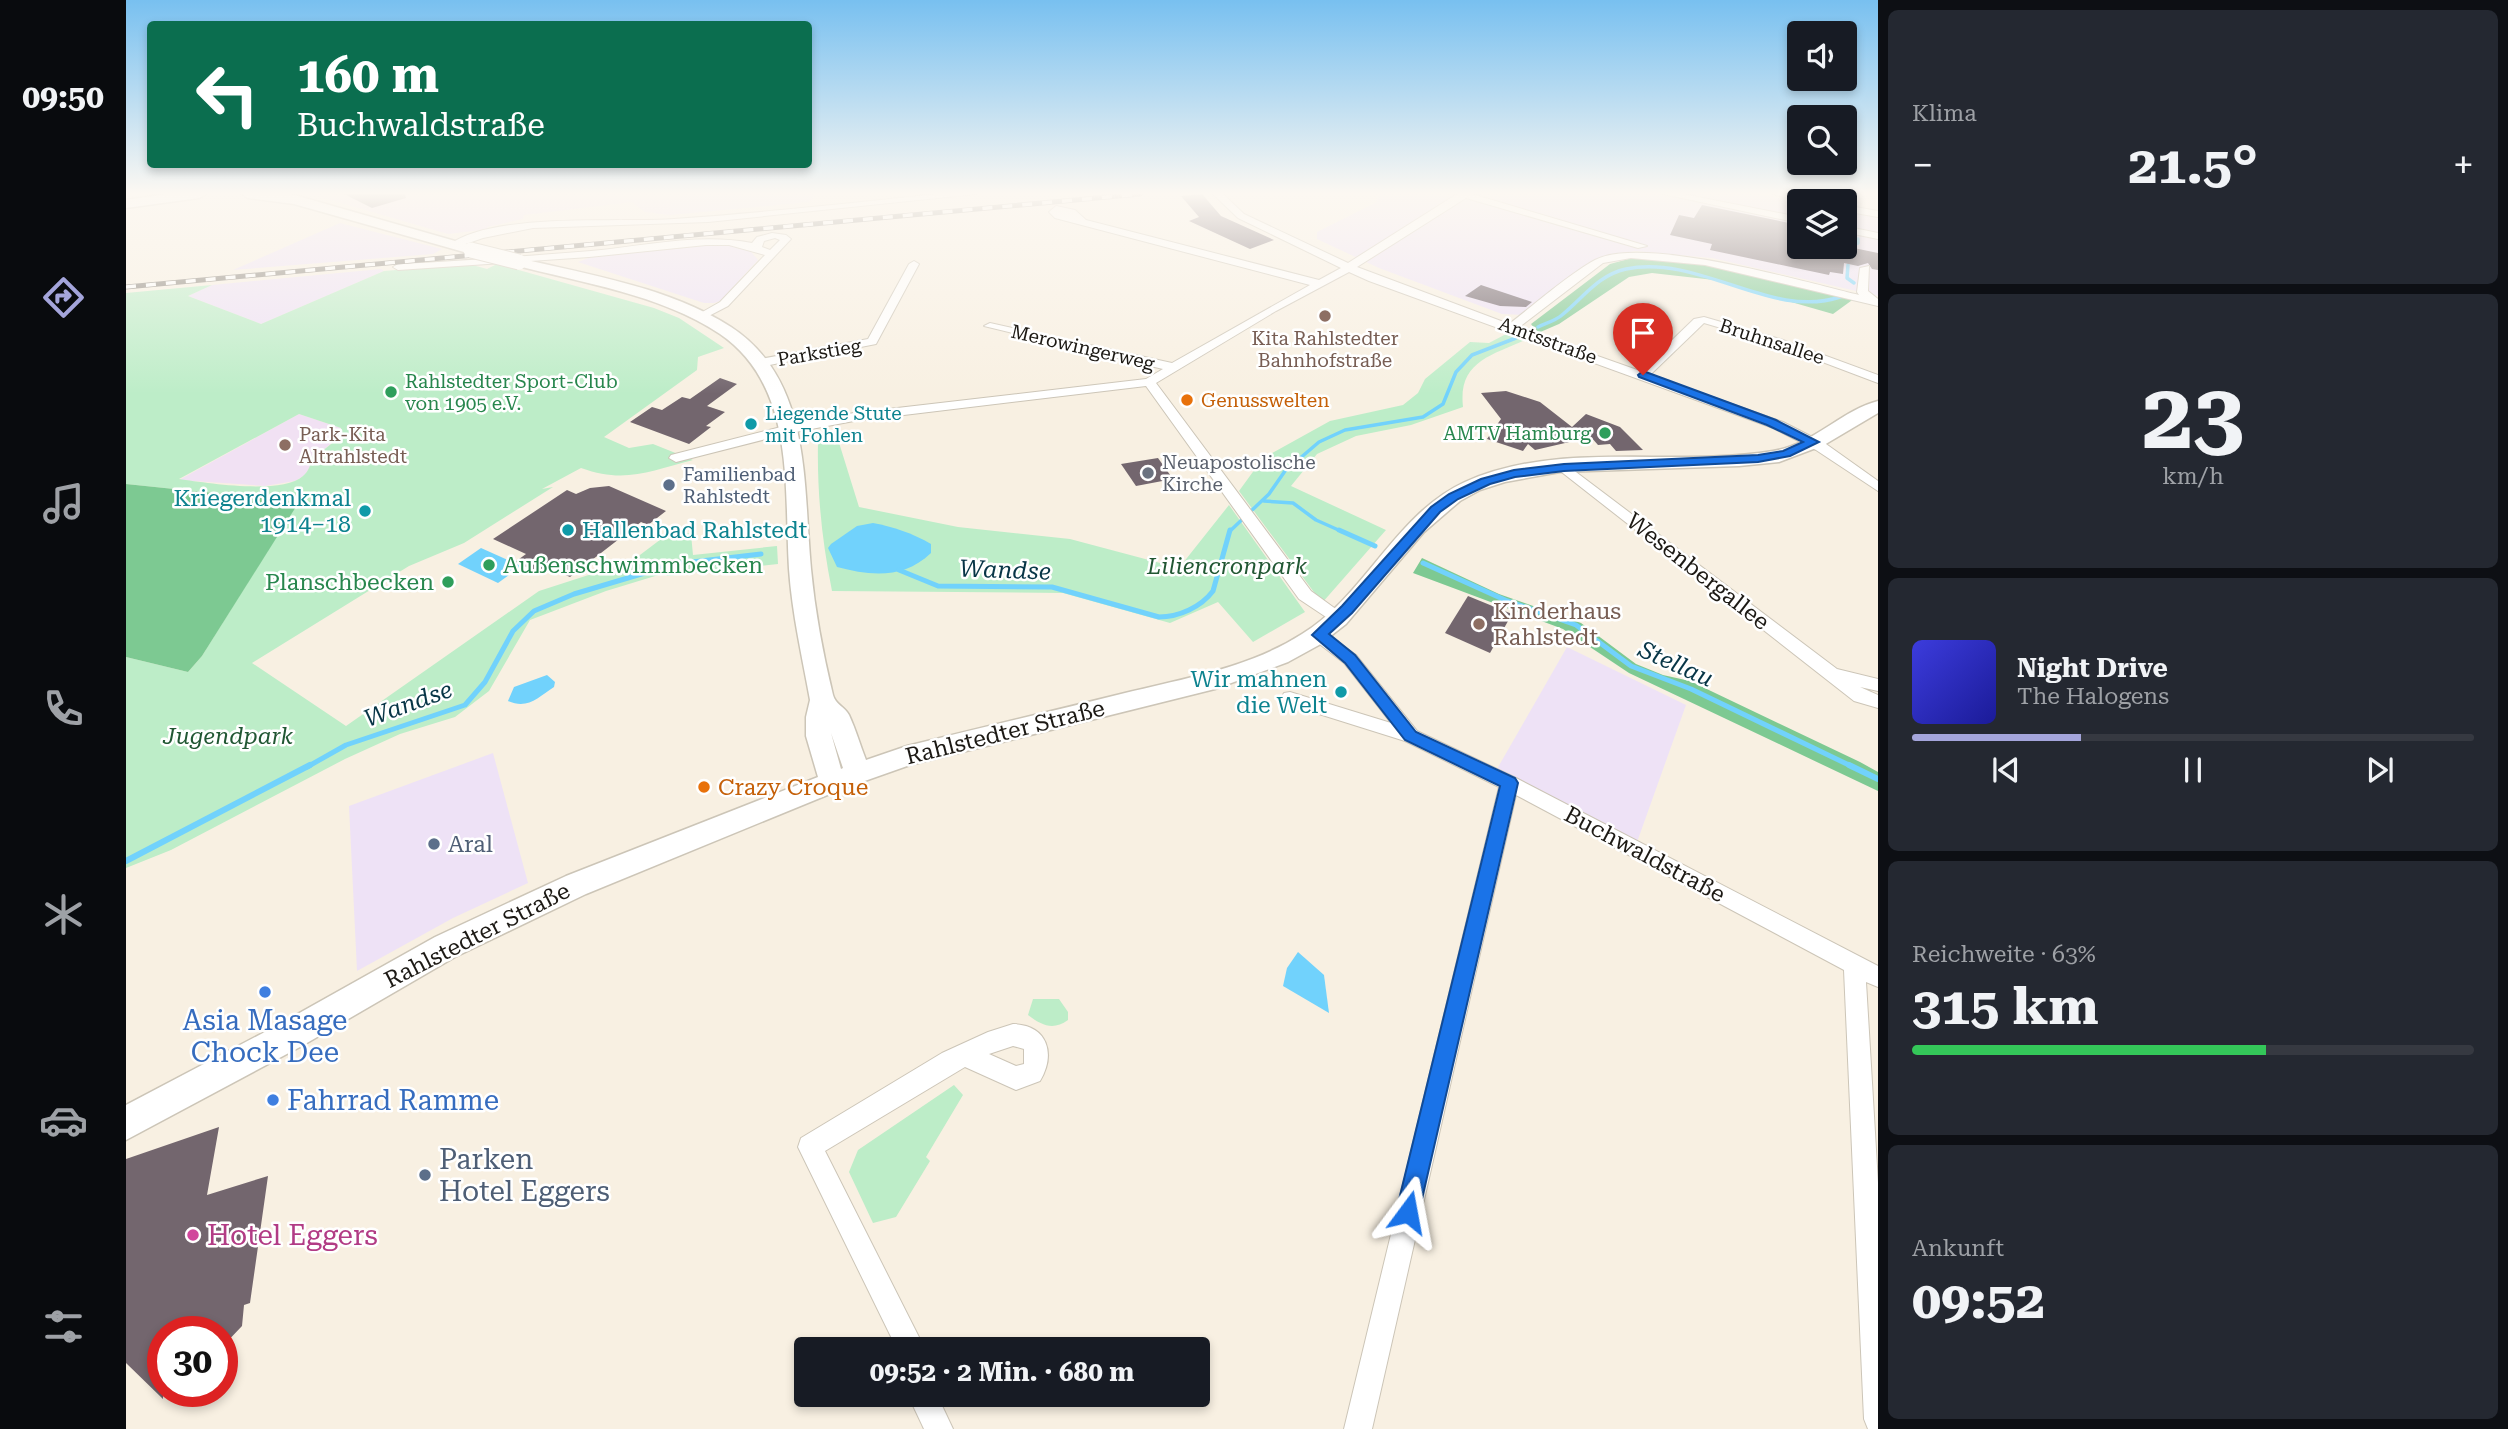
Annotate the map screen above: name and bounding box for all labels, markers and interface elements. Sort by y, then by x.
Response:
map controls [1787,21,1857,259]
button: sound [1787,21,1857,91]
text: 160 m [297,47,439,104]
icon: left [182,49,273,140]
text: 09:50 [22,78,104,116]
text: Klima [1912,100,1977,127]
button: search [1787,105,1857,175]
text: Buchwaldstraße [297,106,545,144]
text: 21.5° [2128,135,2258,196]
text: − [1912,143,1933,187]
text: + [2453,143,2474,187]
button: layers [1787,189,1857,259]
icon: directions [39,273,88,322]
pin [1613,303,1673,375]
marker: Kita Rahlstedter Bahnhofstraße [1317,308,1333,324]
street label: Amtsstraße [1496,312,1600,369]
icon: arrive [1624,314,1662,352]
street label: Bruhnsallee [1717,314,1827,369]
street label: Merowingerweg [1009,320,1157,375]
place label: Kita Rahlstedter Bahnhofstraße [1252,327,1399,372]
street label: Parkstieg [775,334,863,371]
text: 23 [2142,364,2244,470]
place label: Rahlstedter Sport-Club von 1905 e.V. [405,370,618,415]
marker: Rahlstedter Sport-Club von 1905 e.V. [383,384,399,400]
place label: Genusswelten [1201,389,1329,412]
marker: Genusswelten [1179,392,1195,408]
place label: Liegende Stute mit Fohlen [765,402,902,447]
marker: Liegende Stute mit Fohlen [743,416,759,432]
place label: AMTV Hamburg [1443,422,1591,445]
place label: Park-Kita Altrahlstedt [299,423,407,468]
marker: AMTV Hamburg [1597,425,1613,441]
marker: Park-Kita Altrahlstedt [277,437,293,453]
place label: Neuapostolische Kirche [1162,451,1316,496]
place label: Familienbad Rahlstedt [683,463,796,508]
text: km/h [2162,463,2224,490]
marker: Neuapostolische Kirche [1140,465,1156,481]
marker: Familienbad Rahlstedt [661,477,677,493]
icon: music [39,479,88,528]
place label: Kriegerdenkmal 1914–18 [174,485,351,538]
marker: Kriegerdenkmal 1914–18 [357,503,373,519]
street label: Wesenbergallee [1621,507,1775,636]
place label: Hallenbad Rahlstedt [582,517,808,544]
marker: Hallenbad Rahlstedt [560,522,576,538]
place label: Außenschwimmbecken [503,552,763,579]
park label: Liliencronpark [1146,553,1307,580]
water label: Wandse [959,554,1051,586]
marker: Außenschwimmbecken [481,557,497,573]
place label: Planschbecken [265,569,434,596]
marker: Planschbecken [440,574,456,590]
place label: Kinderhaus Rahlstedt [1493,598,1621,651]
marker: Kinderhaus Rahlstedt [1471,616,1487,632]
water label: Stellau [1633,635,1718,693]
text: Night Drive [2017,653,2168,683]
place label: Wir mahnen die Welt [1190,666,1327,719]
water label: Wandse [360,675,456,733]
text: The Halogens [2017,683,2169,710]
icon: phone [39,684,88,733]
marker: Wir mahnen die Welt [1333,684,1349,700]
street label: Rahlstedter Straße [903,695,1108,770]
park label: Jugendpark [162,723,294,750]
icon: previous [1987,751,2025,789]
icon: pause [2174,751,2212,789]
icon: next [2361,751,2399,789]
place label: Crazy Croque [718,774,868,801]
marker: Crazy Croque [696,779,712,795]
street label: Buchwaldstraße [1560,801,1730,908]
place label: Aral [448,831,493,858]
marker: Aral [426,836,442,852]
street label: Rahlstedter Straße [380,877,574,994]
icon: climate [39,890,88,939]
text: Reichweite · 63% [1912,941,2096,968]
text: 315 km [1912,976,2099,1037]
marker: Asia Masage Chock Dee [257,984,273,1000]
place label: Asia Masage Chock Dee [183,1004,347,1069]
place label: Fahrrad Ramme [287,1084,499,1117]
marker: Fahrrad Ramme [265,1092,281,1108]
icon: car [39,1096,88,1145]
place label: Parken Hotel Eggers [439,1143,610,1208]
marker: Parken Hotel Eggers [417,1167,433,1183]
position arrow [1371,1175,1445,1249]
place label: Hotel Eggers [207,1219,378,1252]
marker: Hotel Eggers [185,1227,201,1243]
text: Ankunft [1912,1235,2004,1262]
text: 09:52 [1912,1270,2045,1331]
icon: filters [39,1302,88,1351]
speed limit sign: 30 [147,1316,238,1407]
text: 09:52 · 2 Min. · 680 m [870,1357,1134,1387]

